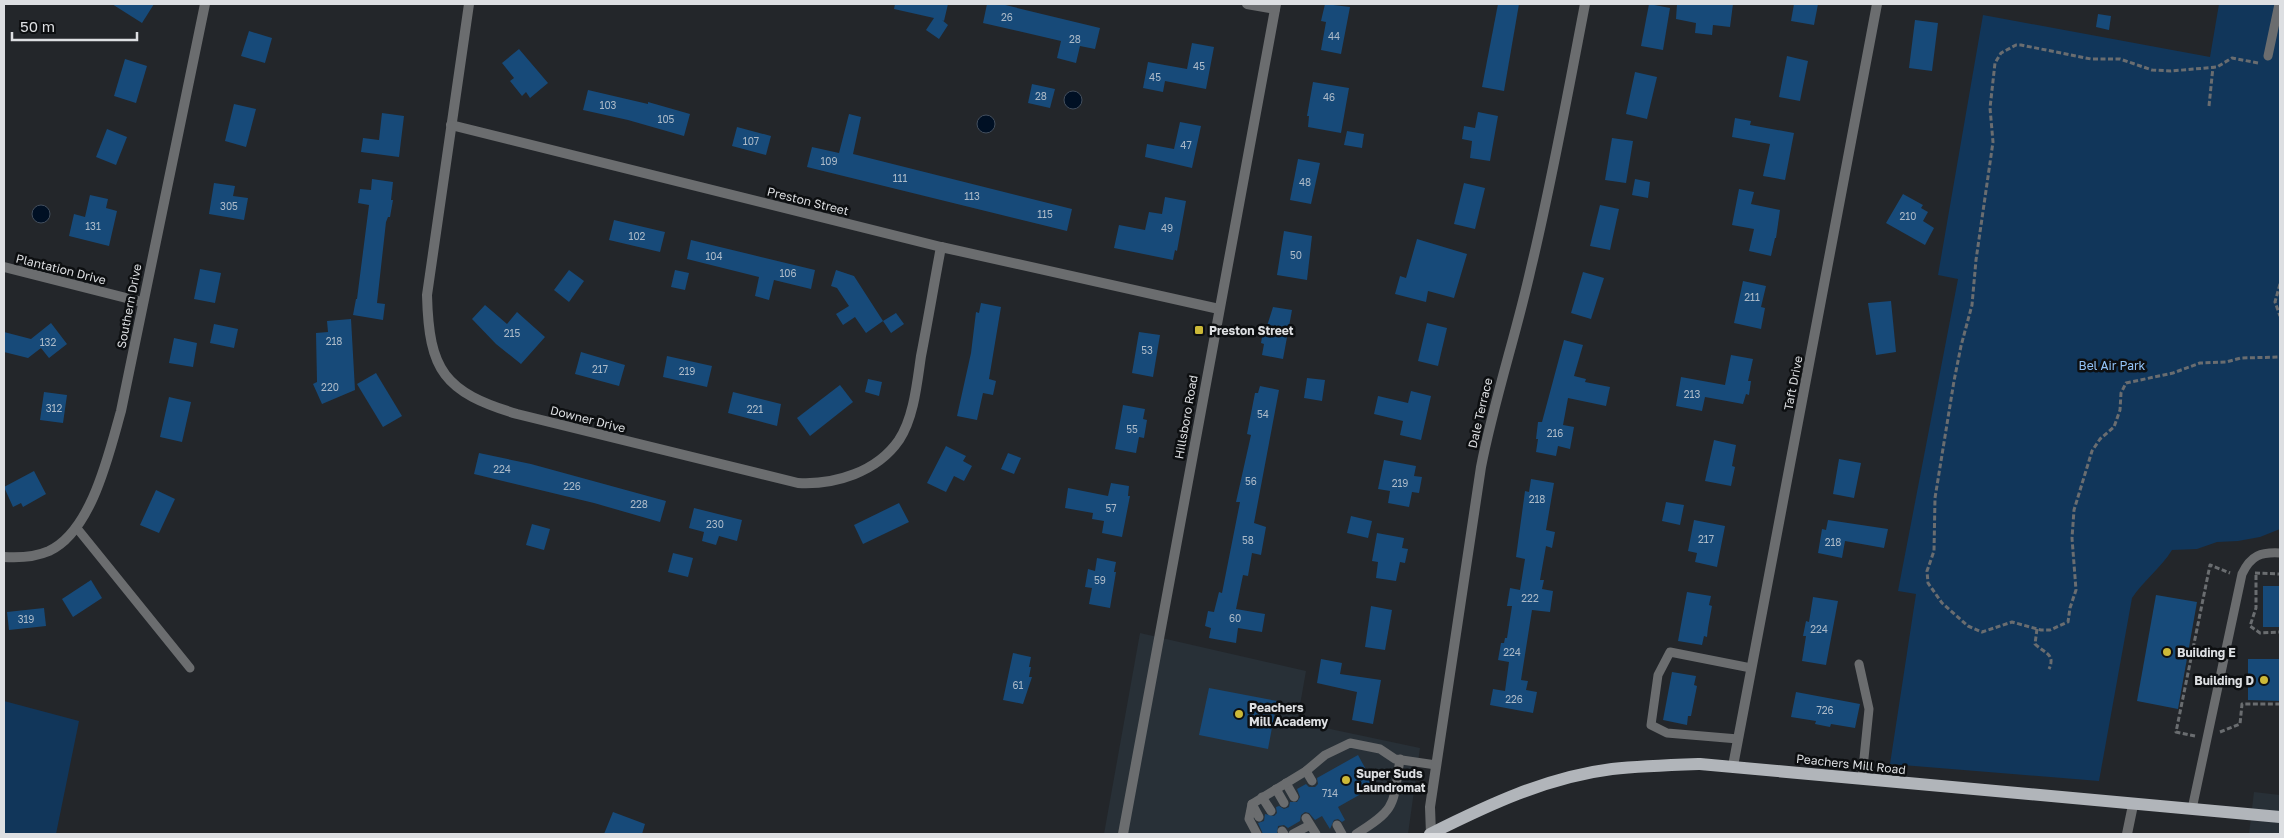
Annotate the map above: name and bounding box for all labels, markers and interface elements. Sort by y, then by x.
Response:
scale bar [12,10,138,42]
house number: 26 [1001,11,1013,23]
text: 50 m [20,17,55,35]
house number: 44 [1328,30,1340,42]
house number: 28 [1069,33,1081,45]
house number: 45 [1193,60,1205,72]
house number: 45 [1149,71,1161,83]
house number: 28 [1035,90,1047,102]
house number: 46 [1323,91,1335,103]
house number: 103 [600,99,617,111]
house number: 105 [658,113,675,125]
house number: 107 [743,135,759,147]
house number: 47 [1180,139,1192,151]
house number: 109 [820,155,838,167]
house number: 111 [893,172,907,184]
house number: 48 [1299,176,1311,188]
street label: Preston Street [766,184,851,218]
house number: 113 [964,190,980,202]
house number: 305 [220,200,238,212]
house number: 115 [1037,208,1053,220]
house number: 210 [1900,210,1916,222]
house number: 131 [85,220,101,232]
house number: 49 [1161,222,1173,234]
house number: 102 [629,230,646,242]
house number: 50 [1290,249,1302,261]
house number: 104 [705,250,723,262]
street label: Plantation Drive [14,251,108,287]
street label: Southern Drive [113,262,145,350]
house number: 106 [779,267,797,279]
house number: 211 [1744,291,1760,303]
place label: Preston Street [1209,323,1294,338]
marker: Preston Street [1193,324,1205,336]
house number: 215 [504,327,520,339]
house number: 218 [326,335,342,347]
house number: 132 [40,336,56,348]
house number: 53 [1141,344,1153,356]
street label: Taft Drive [1780,354,1806,412]
park label: Bel Air Park [2079,358,2146,373]
house number: 217 [592,363,608,375]
house number: 219 [679,365,695,377]
street label: Hillsboro Road [1171,374,1201,460]
street label: Dale Terrace [1465,376,1495,450]
house number: 220 [321,381,339,393]
house number: 213 [1684,388,1700,400]
house number: 312 [46,402,62,414]
street label: Downer Drive [549,402,627,436]
house number: 221 [747,403,763,415]
house number: 54 [1257,408,1269,420]
house number: 55 [1126,423,1138,435]
house number: 216 [1547,427,1563,439]
house number: 224 [493,463,511,475]
house number: 56 [1245,475,1257,487]
house number: 219 [1392,477,1408,489]
house number: 226 [563,480,581,492]
house number: 218 [1529,493,1545,505]
house number: 228 [630,498,648,510]
house number: 57 [1105,502,1117,514]
house number: 230 [706,518,724,530]
house number: 217 [1698,533,1714,545]
house number: 58 [1242,534,1254,546]
house number: 218 [1825,536,1841,548]
house number: 59 [1094,574,1106,586]
house number: 222 [1521,592,1539,604]
house number: 60 [1229,612,1241,624]
house number: 319 [18,613,34,625]
house number: 224 [1810,623,1828,635]
place label: Building E [2177,645,2236,660]
house number: 224 [1503,646,1521,658]
marker: Building E [2161,646,2173,658]
place label: Building D [2194,673,2254,688]
marker: Building D [2258,674,2270,686]
house number: 61 [1013,679,1024,691]
house number: 226 [1505,693,1523,705]
place label: Peachers Mill Academy [1249,700,1329,729]
house number: 726 [1816,704,1834,716]
marker: Peachers Mill Academy [1233,708,1245,720]
street label: Peachers Mill Road [1796,751,1906,777]
place label: Super Suds Laundromat [1356,766,1426,795]
marker: Super Suds Laundromat [1340,774,1352,786]
house number: 714 [1322,787,1338,799]

